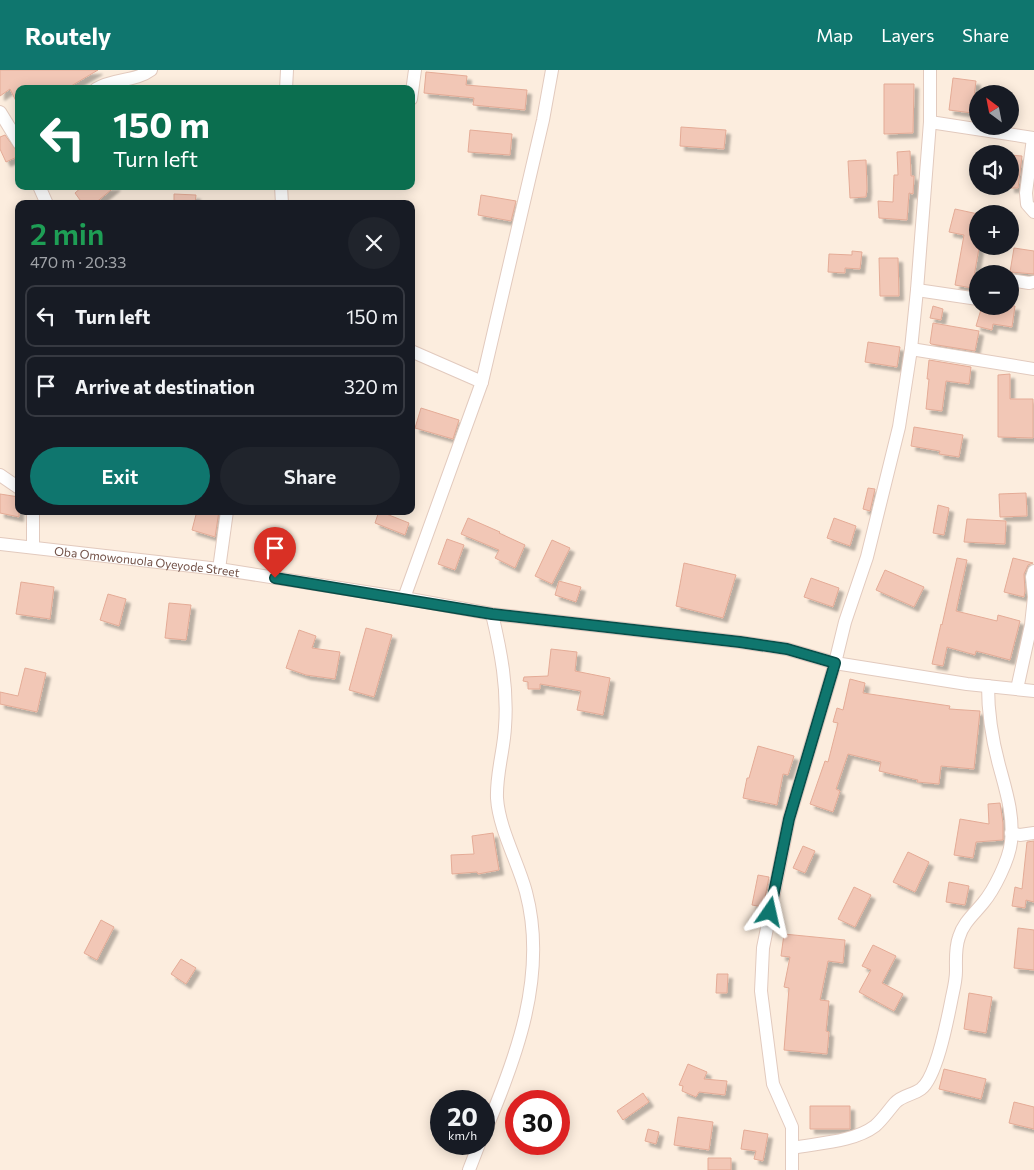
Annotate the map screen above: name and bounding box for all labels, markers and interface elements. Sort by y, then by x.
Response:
text: Routely [25,21,111,50]
text: Map [816,24,853,46]
text: Layers [881,24,934,46]
text: Share [962,24,1009,46]
north arrow [969,85,1019,135]
map controls [969,85,1019,315]
text: 150 m [113,102,210,145]
icon: left [30,105,95,170]
text: Turn left [113,145,198,172]
button: sound [969,145,1019,195]
button: + [969,205,1019,255]
text: 2 min [30,214,104,251]
button: close [348,217,400,269]
text: 470 m · 20:33 [30,252,126,271]
button: − [969,265,1019,315]
icon: left [32,302,60,330]
text: Turn left [75,305,150,328]
text: 150 m [346,305,398,328]
icon: arrive [32,372,60,400]
text: Arrive at destination [75,375,255,398]
text: 320 m [344,375,398,398]
button: Exit [30,447,210,505]
button: Share [220,447,400,505]
pin [254,527,296,578]
icon: arrive [261,534,289,562]
street label: Oba Omowonuola Oyeyode Street [54,543,241,579]
position arrow [743,885,795,937]
speed limit sign: 30 [505,1090,570,1155]
text: 20 [447,1101,478,1131]
text: km/h [448,1128,477,1142]

